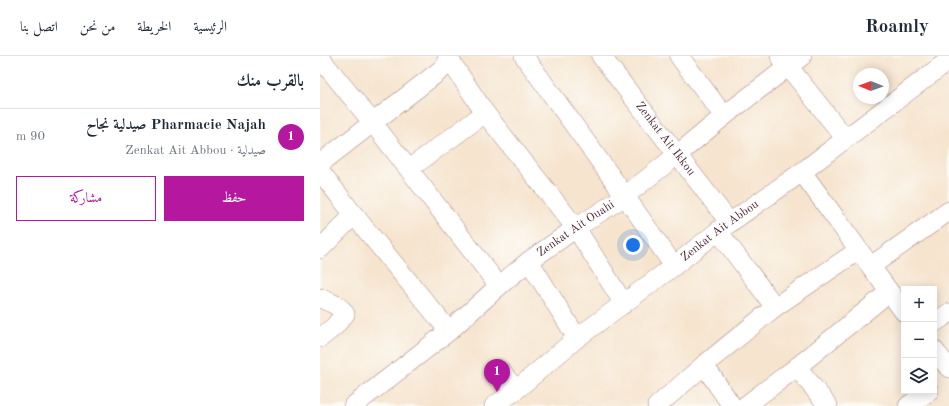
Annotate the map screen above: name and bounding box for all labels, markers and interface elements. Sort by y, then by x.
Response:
text: Roamly [865,18,929,37]
text: اتصل بنا [20,20,58,34]
text: من نحن [80,20,115,34]
text: الخريطة [137,20,171,34]
text: الرئيسية [193,20,227,34]
north arrow [853,68,889,104]
text: بالقرب منك [236,73,304,90]
street label: Zenkat Ait Ikkou [633,100,698,179]
text: Pharmacie Najah صيدلية نجاح [86,118,266,133]
text: 90 m [16,130,45,143]
text: 1 [287,130,295,143]
text: صيدلية · Zenkat Ait Abbou [125,144,266,157]
button: مشاركة [16,176,156,221]
button: حفظ [164,176,304,221]
street label: Zenkat Ait Abbou [679,198,761,264]
street label: Zenkat Ait Ouahi [535,199,617,259]
your location [623,235,643,255]
map controls [901,286,937,394]
button: + [901,286,937,322]
button: − [901,322,937,358]
button: layers [901,358,937,394]
pin: 1 [484,359,510,392]

